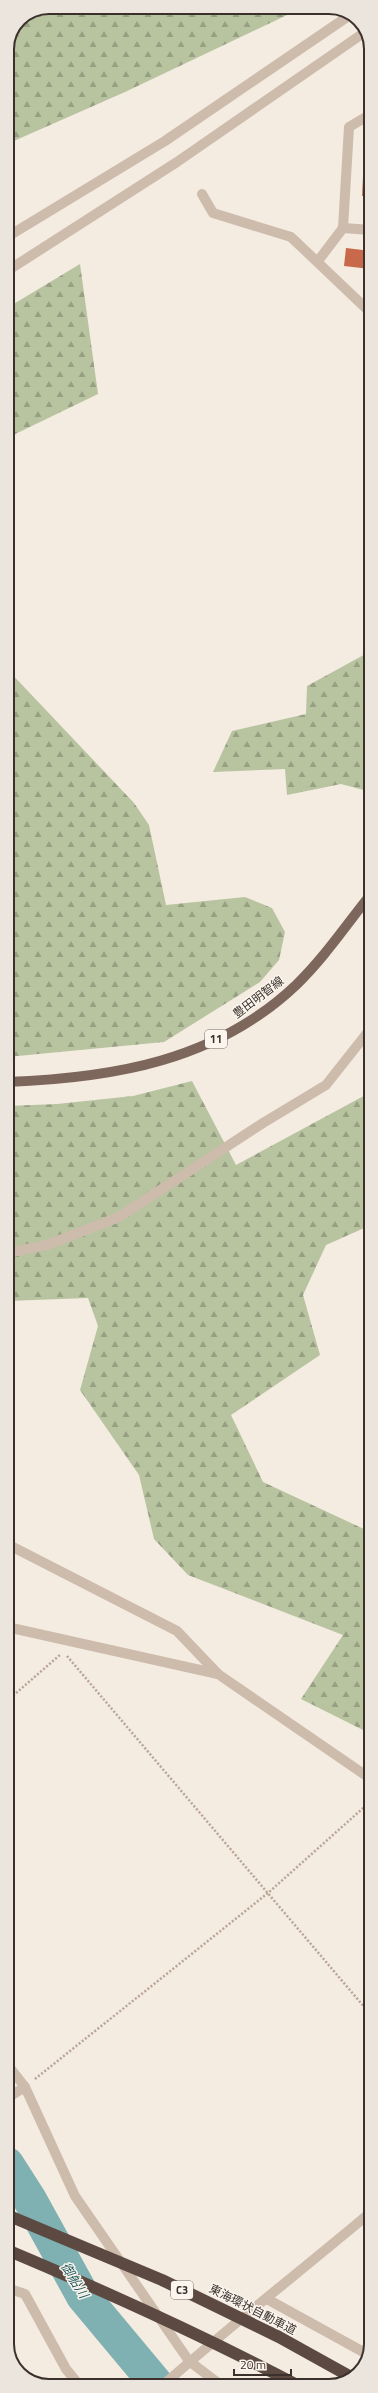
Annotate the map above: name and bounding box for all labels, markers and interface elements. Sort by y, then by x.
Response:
street label: 豊田明智線 [228,971,288,1023]
road number: 11 [205,1030,227,1048]
water label: 御船川 [56,2258,95,2304]
street label: 東海環状自動車道 [206,2279,300,2339]
road number: C3 [171,2281,193,2299]
scale bar [234,2351,291,2377]
text: 20 m [240,2355,266,2374]

